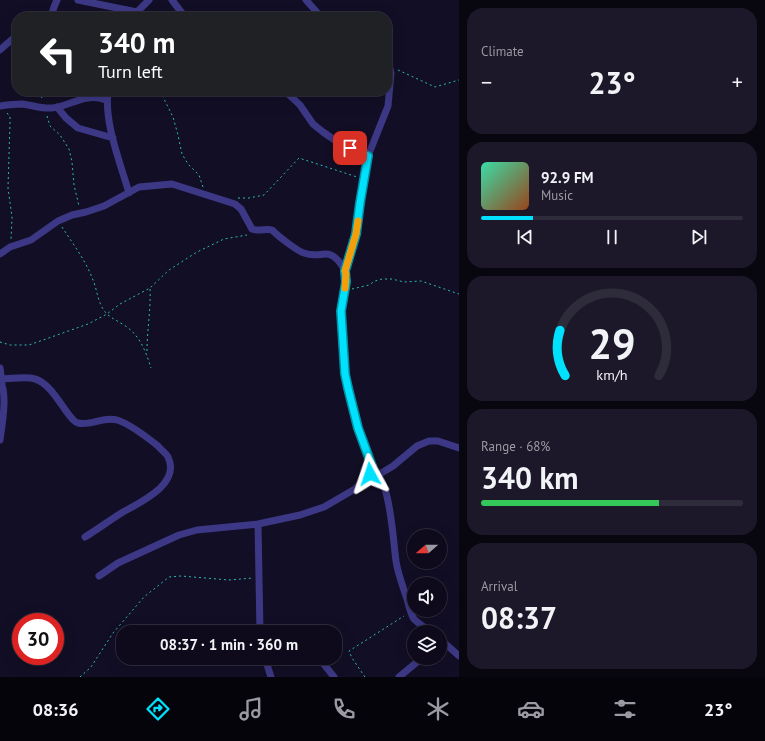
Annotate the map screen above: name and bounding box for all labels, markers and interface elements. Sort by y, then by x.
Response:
text: 340 m [98,24,175,61]
icon: left [32,28,84,80]
text: Climate [481,43,524,60]
text: Turn left [98,60,163,83]
text: 23° [588,63,636,102]
text: − [481,68,492,96]
text: + [732,68,743,96]
pin [333,131,367,165]
icon: arrive [339,137,361,159]
text: 92.9 FM [541,168,594,187]
text: Music [541,187,573,204]
icon: previous [514,226,536,248]
icon: pause [601,226,623,248]
icon: next [688,226,710,248]
text: 29 [588,317,636,370]
text: km/h [596,365,628,384]
text: Range · 68% [481,438,550,455]
position arrow [349,453,391,495]
text: 340 km [481,458,579,497]
north arrow [407,529,447,569]
map controls [407,529,447,665]
button: sound [407,577,447,617]
text: Arrival [481,578,517,595]
text: 08:37 [481,598,557,637]
speed limit sign: 30 [12,613,64,665]
button: layers [407,625,447,665]
text: 08:37 · 1 min · 360 m [160,635,298,654]
icon: directions [144,695,172,723]
icon: music [237,695,265,723]
icon: phone [330,695,358,723]
icon: climate [424,695,452,723]
icon: car [517,695,545,723]
icon: filters [611,695,639,723]
text: 08:36 [33,698,78,721]
text: 23° [704,698,732,721]

